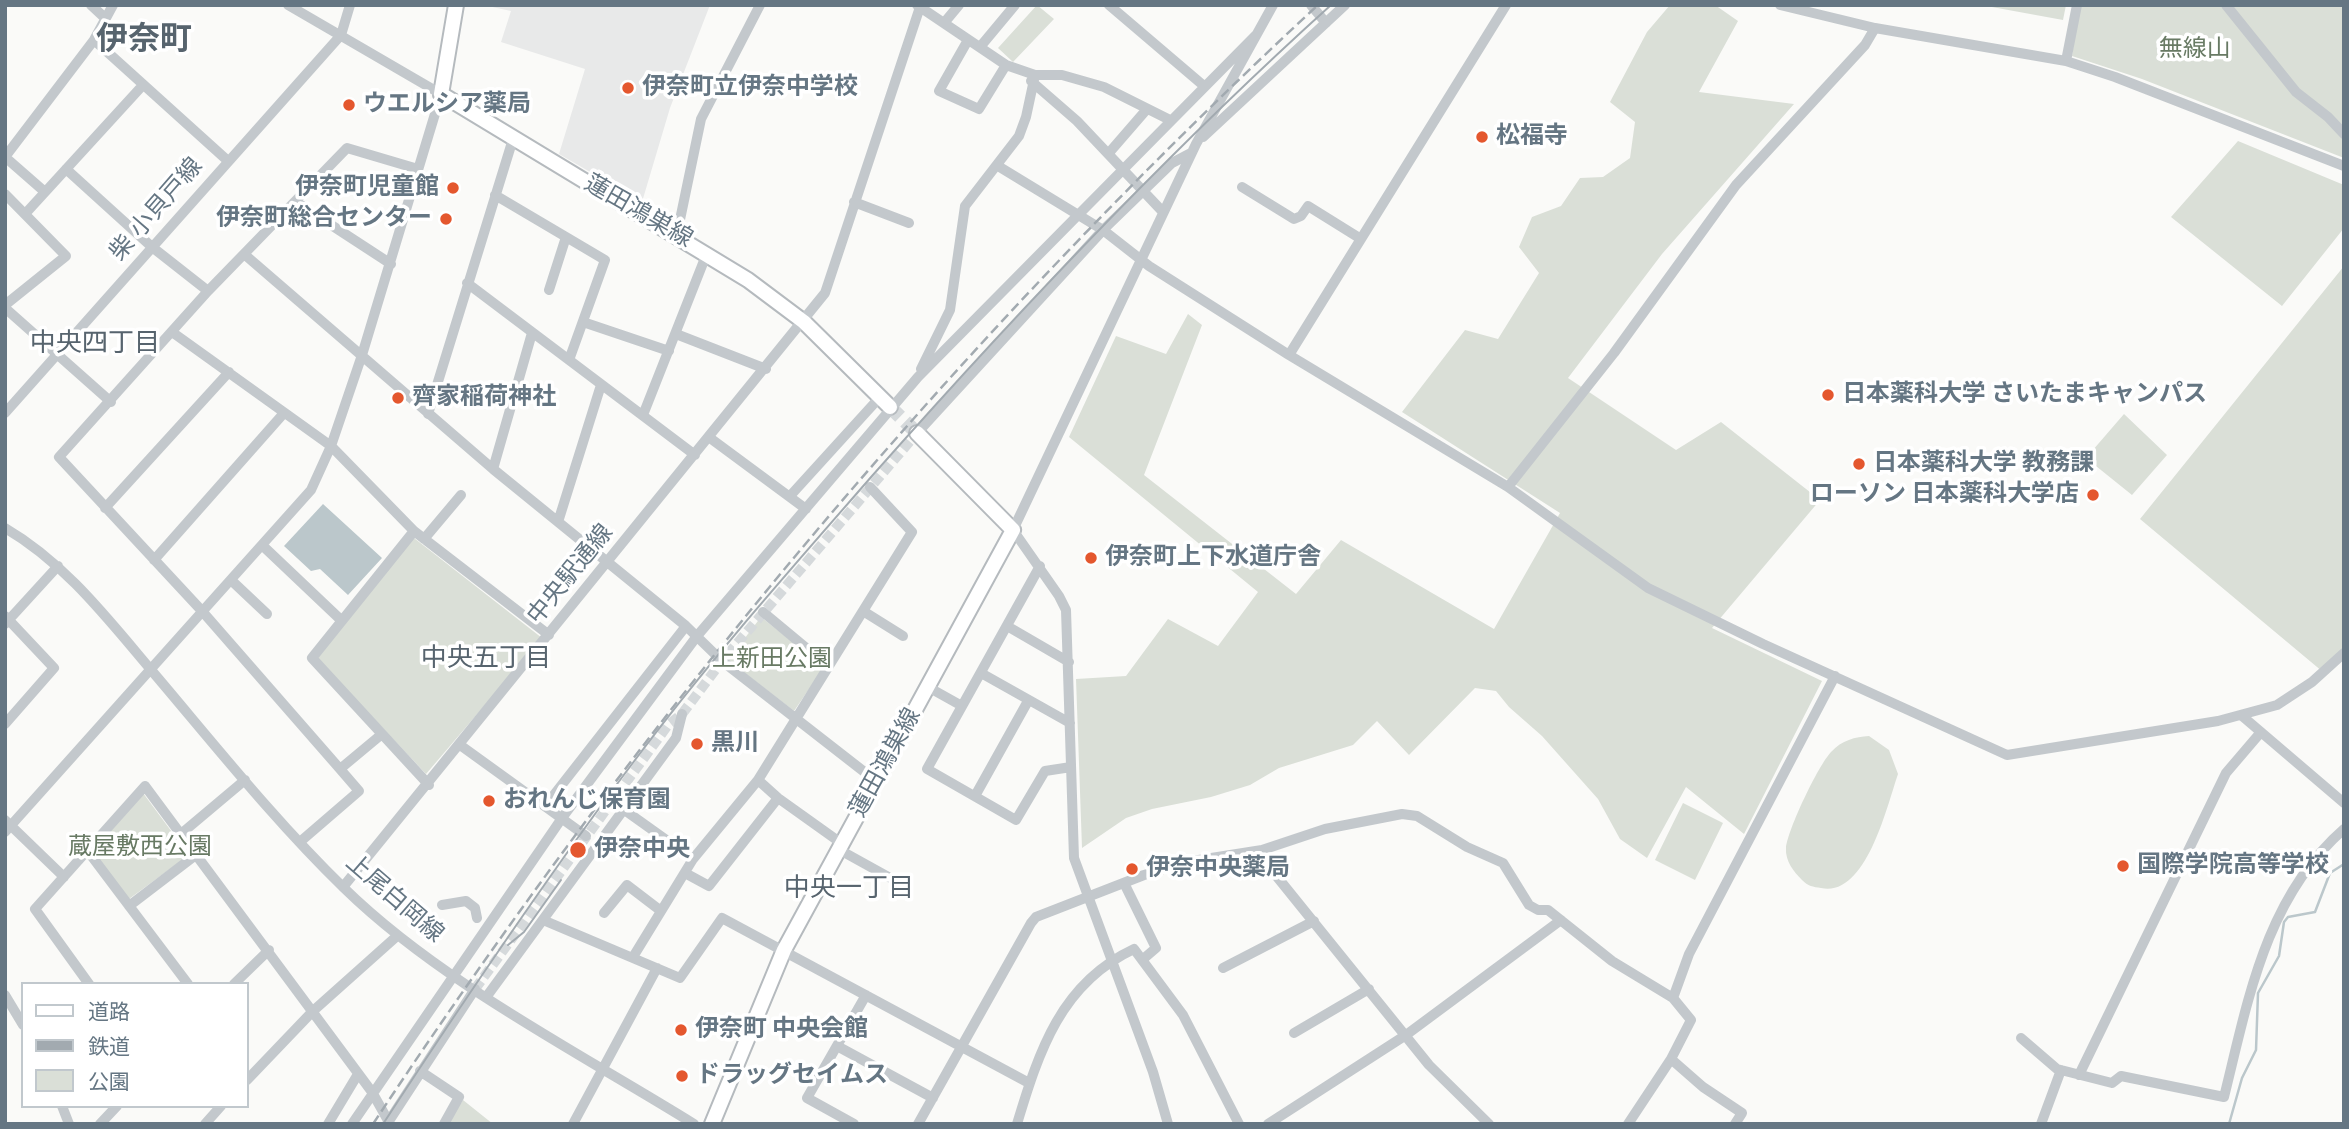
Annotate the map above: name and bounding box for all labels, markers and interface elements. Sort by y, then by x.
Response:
district label: 伊奈町 [96,22,192,60]
park label: 無線山 [2159,36,2231,64]
place label: 伊奈町立伊奈中学校 [642,74,858,102]
marker: 伊奈町立伊奈中学校 [620,80,636,96]
place label: ウエルシア薬局 [363,91,531,119]
marker: ウエルシア薬局 [341,97,357,113]
place label: 松福寺 [1496,123,1568,151]
marker: 松福寺 [1474,129,1490,145]
street label: 柴 小貝戸線 [105,153,209,267]
street label: 蓮田鴻巣線 [579,170,697,254]
place label: 伊奈町児童館 [295,174,439,202]
marker: 伊奈町児童館 [445,180,461,196]
place label: 伊奈町総合センター [216,205,432,233]
marker: 伊奈町総合センター [438,211,454,227]
district label: 中央四丁目 [30,328,160,360]
place label: 日本薬科大学 さいたまキャンパス [1842,381,2207,409]
place label: 齊家稲荷神社 [412,384,556,412]
marker: 日本薬科大学 さいたまキャンパス [1820,387,1836,403]
marker: 齊家稲荷神社 [390,390,406,406]
place label: 日本薬科大学 教務課 [1873,450,2094,478]
marker: 日本薬科大学 教務課 [1851,456,1867,472]
place label: ローソン 日本薬科大学店 [1810,481,2079,509]
marker: ローソン 日本薬科大学店 [2085,487,2101,503]
street label: 中央駅通線 [522,519,620,631]
place label: 伊奈町上下水道庁舎 [1105,544,1321,572]
marker: 伊奈町上下水道庁舎 [1083,550,1099,566]
district label: 中央五丁目 [421,643,551,675]
park label: 上新田公園 [712,646,832,674]
street label: 蓮田鴻巣線 [844,704,928,822]
place label: 黒川 [711,730,759,758]
marker: 黒川 [689,736,705,752]
place label: おれんじ保育園 [503,787,671,815]
marker: おれんじ保育園 [481,793,497,809]
park label: 蔵屋敷西公園 [68,834,212,862]
place label: 伊奈中央 [594,836,690,864]
marker: 伊奈中央 [568,840,588,860]
street label: 上尾白岡線 [339,849,449,949]
place label: 国際学院高等学校 [2137,852,2329,880]
place label: 伊奈中央薬局 [1146,855,1290,883]
marker: 国際学院高等学校 [2115,858,2131,874]
marker: 伊奈中央薬局 [1124,861,1140,877]
district label: 中央一丁目 [784,873,914,905]
legend [21,982,248,1108]
text: 道路 [88,997,130,1026]
place label: 伊奈町 中央会館 [695,1016,868,1044]
marker: 伊奈町 中央会館 [673,1022,689,1038]
text: 鉄道 [88,1032,130,1061]
place label: ドラッグセイムス [696,1062,888,1090]
text: 公園 [88,1067,130,1096]
marker: ドラッグセイムス [674,1068,690,1084]

